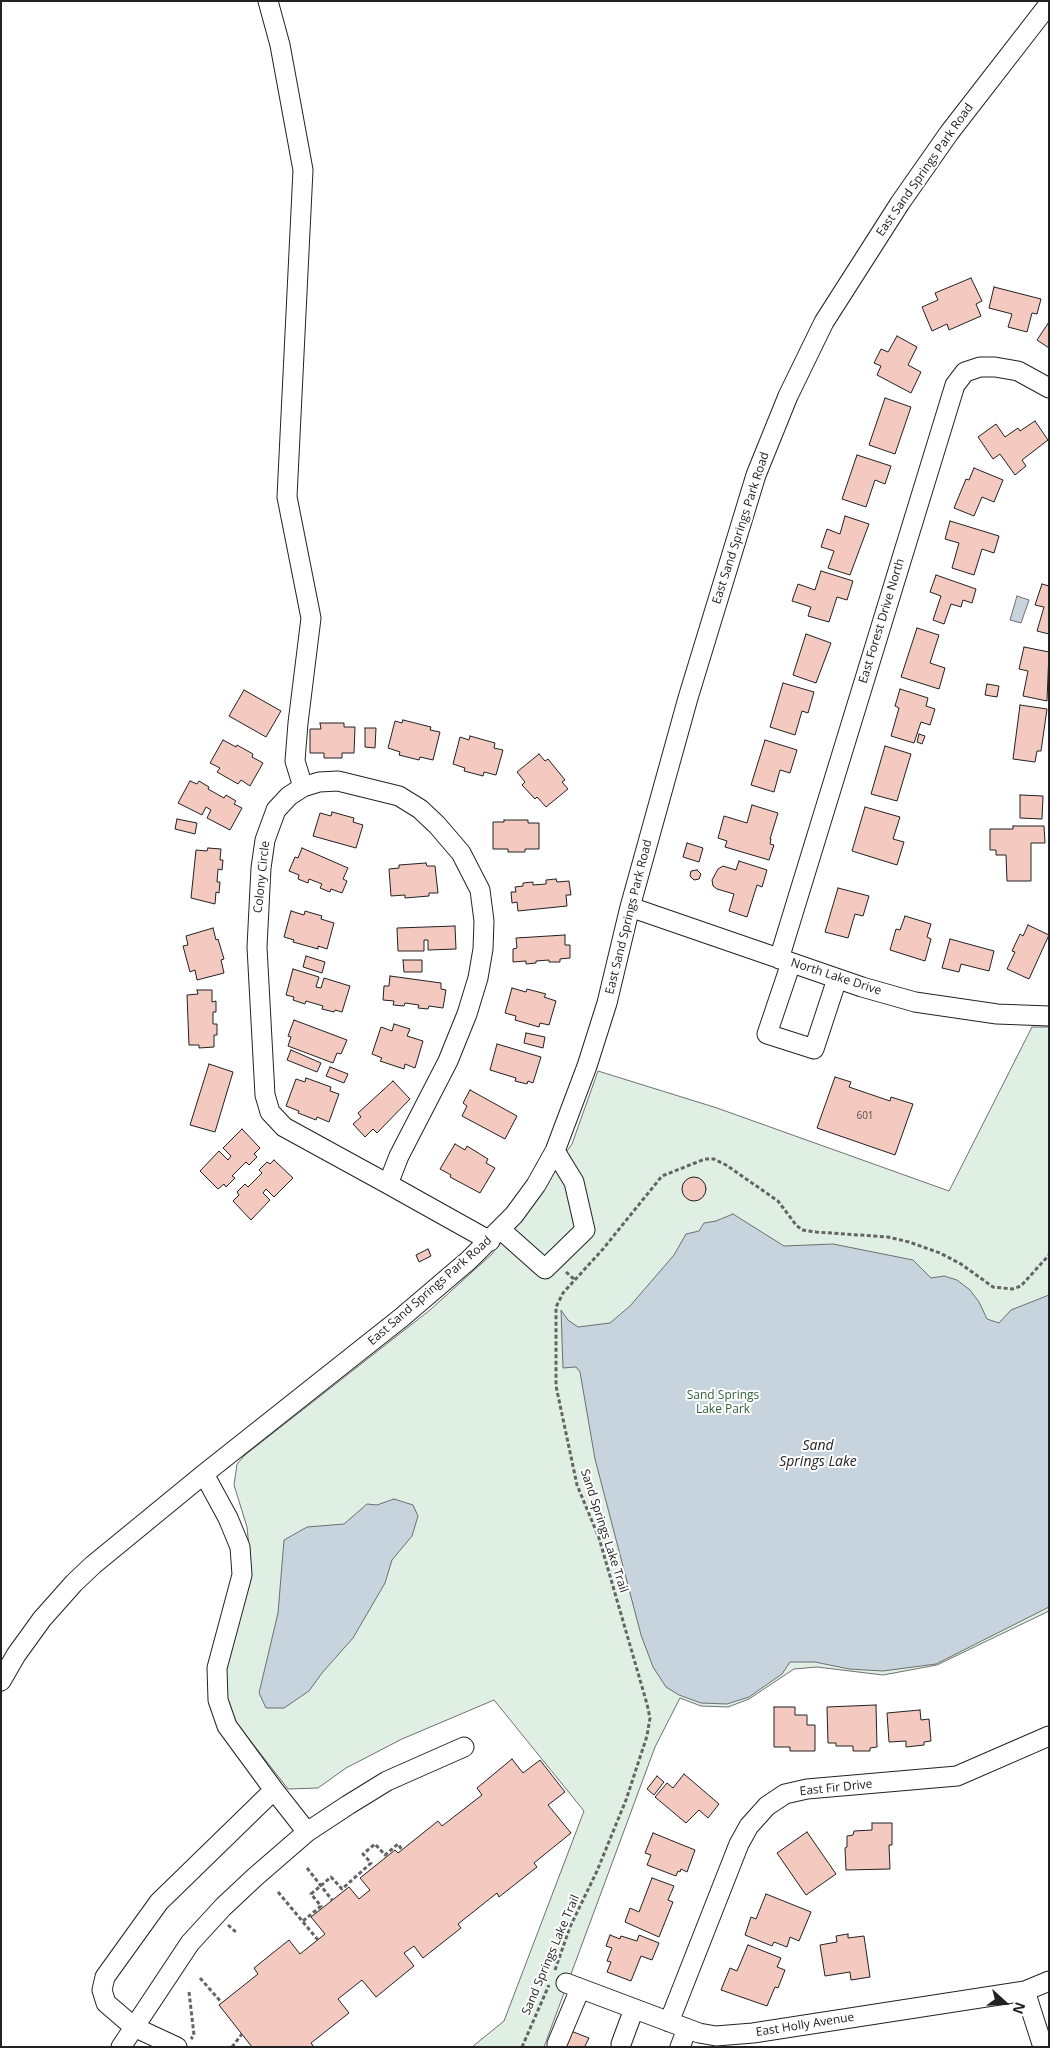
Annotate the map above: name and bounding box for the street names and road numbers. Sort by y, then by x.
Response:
street label: East Sand Springs Park Road [874,101,976,239]
street label: East Sand Springs Park Road [710,450,772,606]
street label: East Forest Drive North [856,557,908,685]
street label: East Sand Springs Park Road [603,838,655,996]
street label: Colony Circle [251,840,273,914]
street label: North Lake Drive [789,956,883,998]
street label: East Sand Springs Park Road [365,1233,495,1349]
street label: Sand Springs Lake Trail [577,1467,631,1595]
street label: East Fir Drive [799,1777,873,1799]
street label: Sand Springs Lake Trail [519,1893,583,2017]
street label: East Holly Avenue [755,2010,855,2040]

